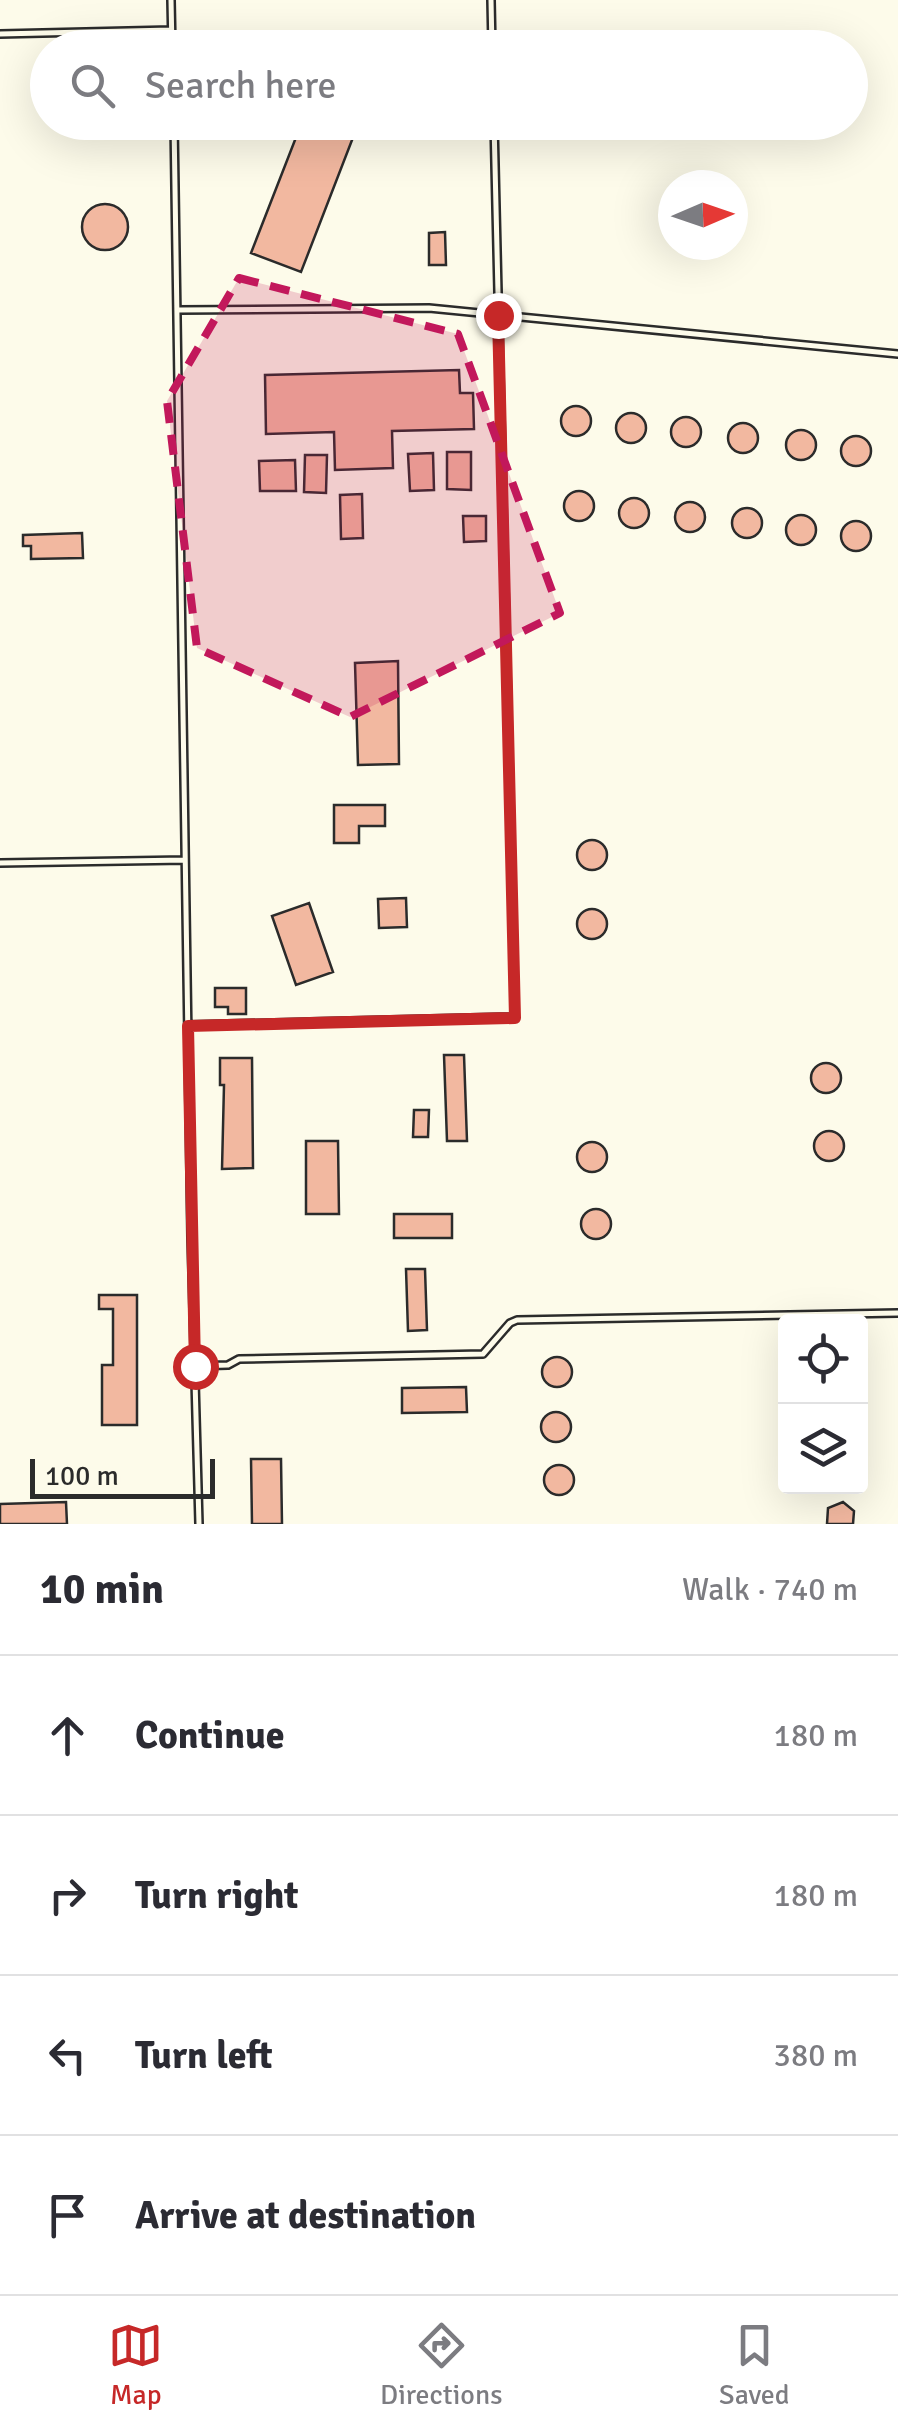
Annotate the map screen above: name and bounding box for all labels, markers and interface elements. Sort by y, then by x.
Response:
search box [30,30,868,140]
icon: search [65,58,120,113]
text: Search here [145,62,337,109]
north arrow [658,170,748,260]
route end [476,293,522,339]
map controls [778,1314,868,1494]
button: locate [778,1314,868,1404]
route start [173,1344,219,1390]
button: layers [778,1404,868,1494]
scale bar [30,1454,215,1498]
text: 100 m [45,1459,119,1493]
text: 10 min [40,1564,164,1615]
text: Walk · 740 m [682,1570,858,1609]
icon: ahead [40,1708,95,1763]
text: Continue [135,1712,285,1759]
text: 180 m [774,1716,858,1755]
icon: right [40,1868,95,1923]
text: Turn right [135,1872,299,1919]
text: 180 m [774,1876,858,1915]
icon: left [40,2028,95,2083]
text: Turn left [135,2032,273,2079]
text: 380 m [774,2036,858,2075]
icon: arrive [40,2188,95,2243]
text: Arrive at destination [135,2192,476,2239]
tab: Map [108,2318,163,2412]
tab: Directions [380,2318,502,2412]
tab: Saved [719,2318,790,2412]

